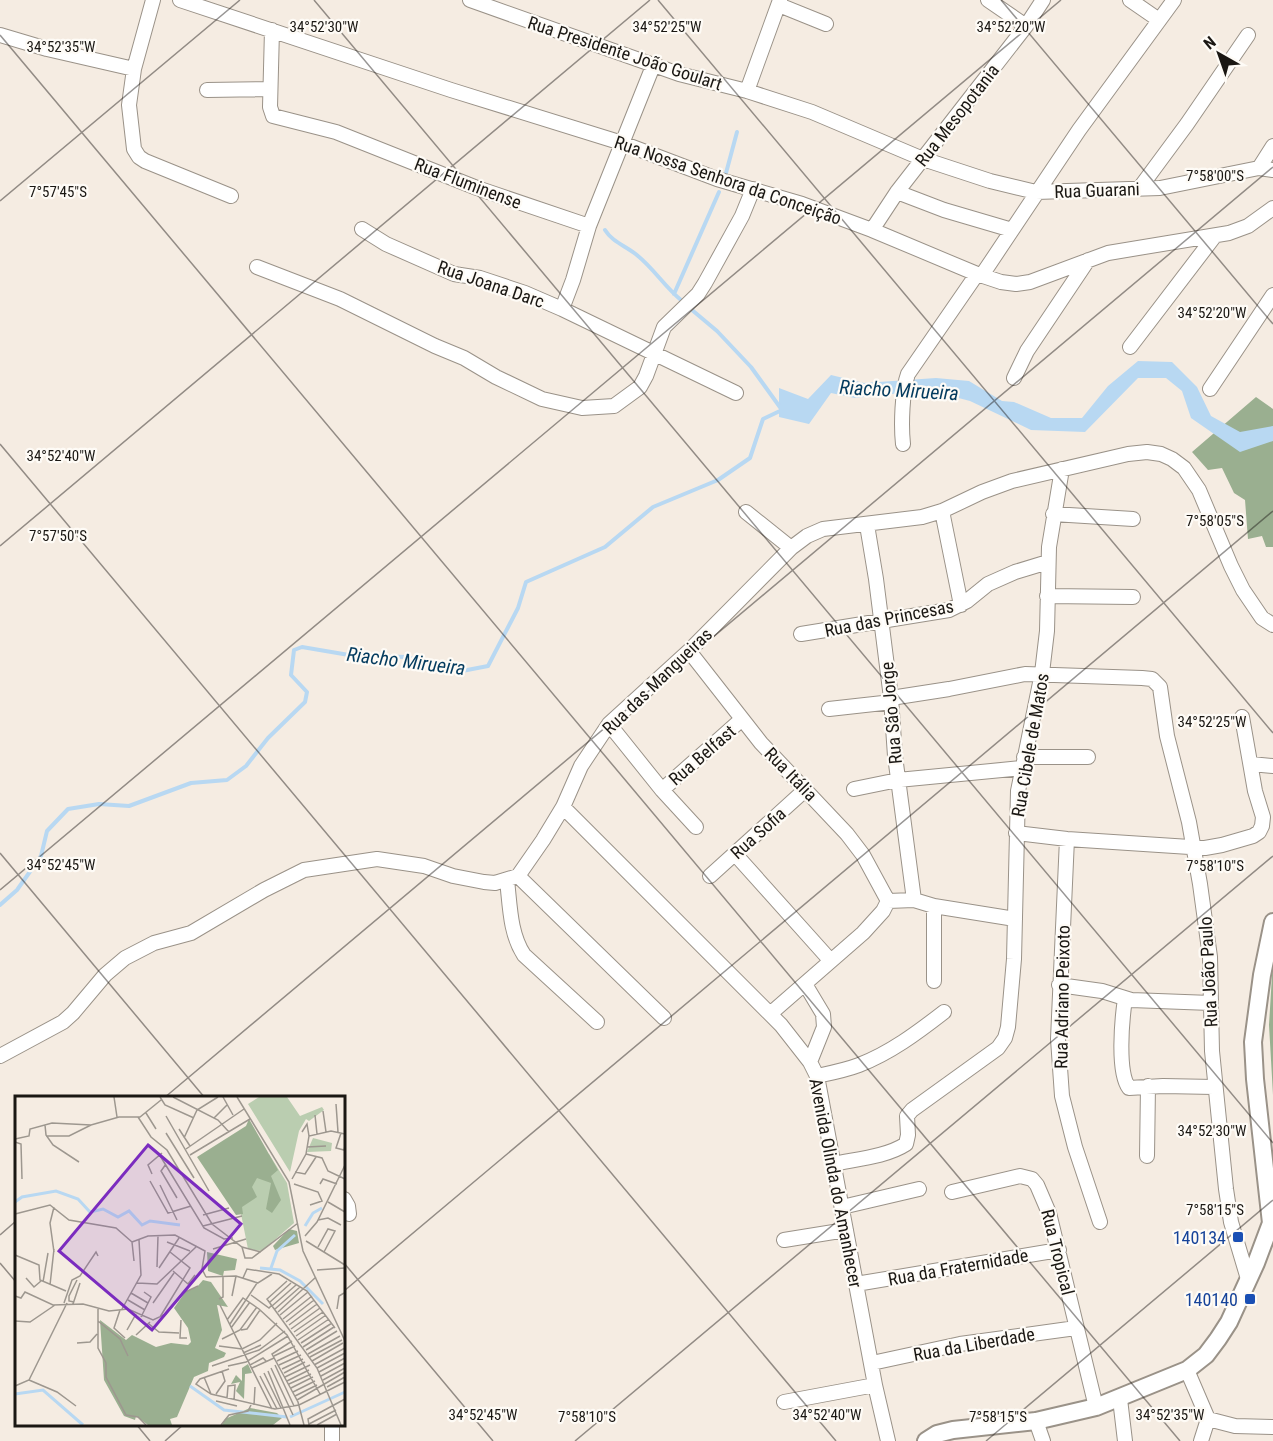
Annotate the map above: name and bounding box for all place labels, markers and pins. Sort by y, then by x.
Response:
place label: 140134 [1173,1227,1226,1248]
marker: 140134 [1231,1230,1245,1244]
place label: 140140 [1185,1289,1238,1310]
marker: 140140 [1243,1292,1257,1306]

